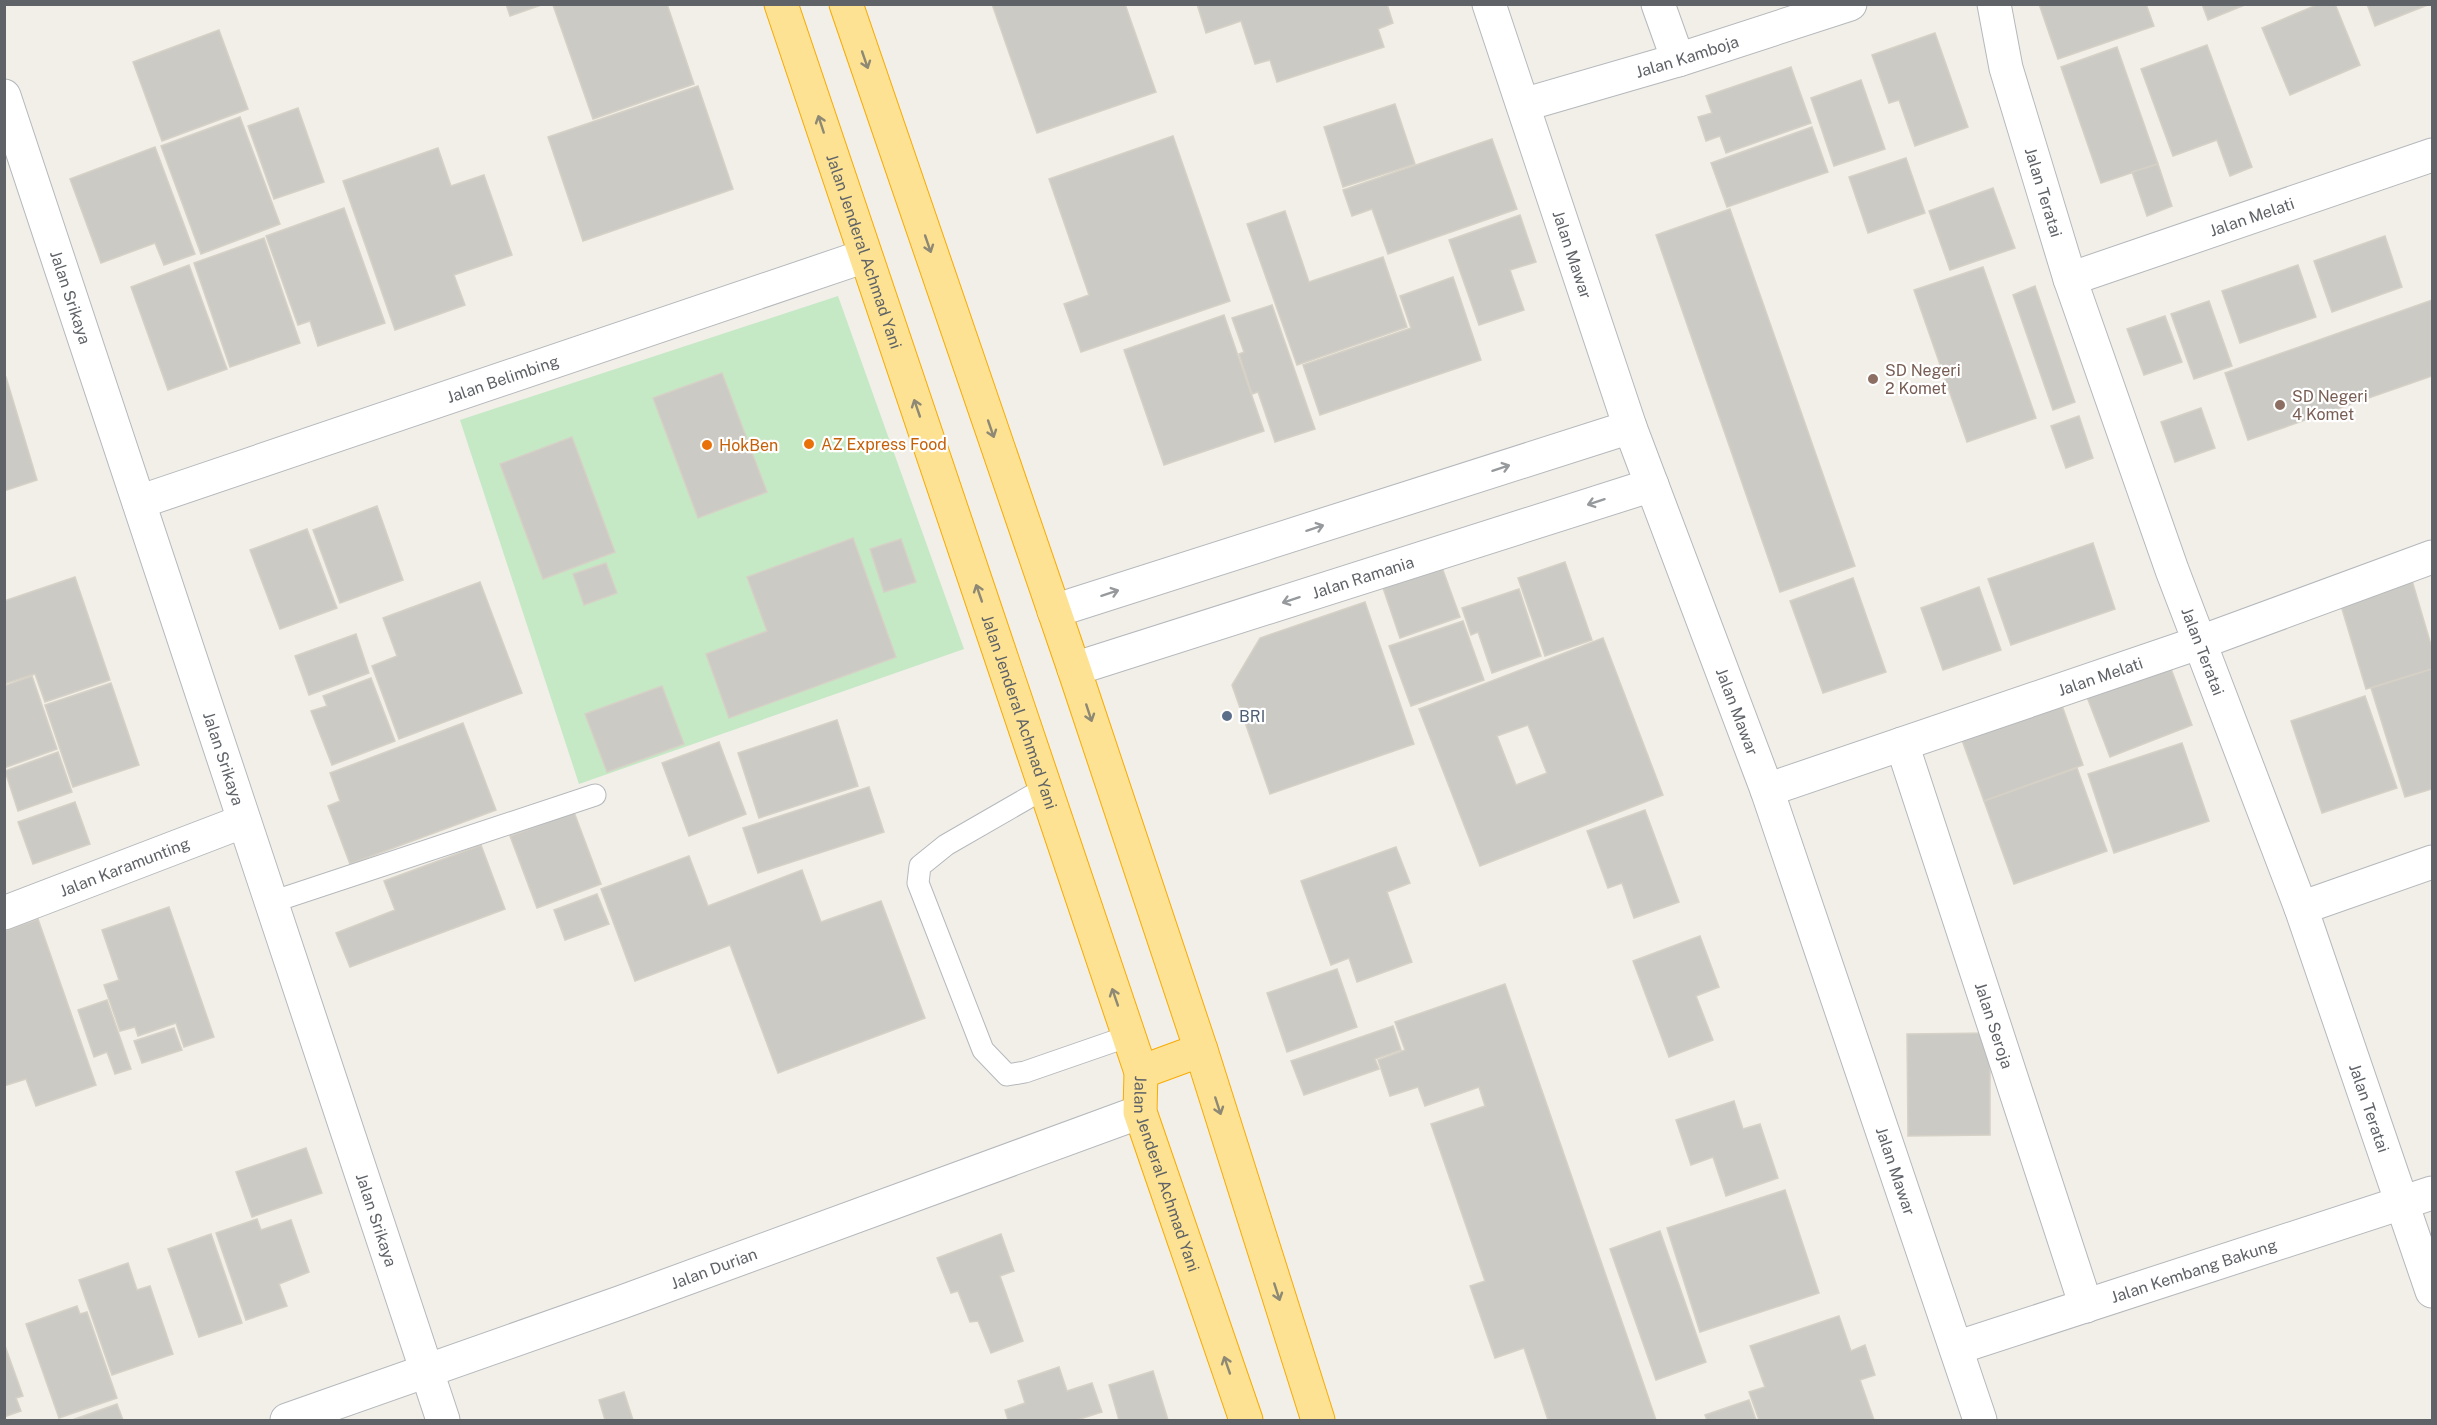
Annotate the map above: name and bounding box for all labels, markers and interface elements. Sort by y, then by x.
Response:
street label: Jalan Kamboja [1633,31,1741,81]
one-way arrow [861,50,872,69]
one-way arrow [815,115,826,134]
street label: Jalan Teratai [2021,145,2066,239]
street label: Jalan Jenderal Achmad Yani [823,151,906,351]
street label: Jalan Melati [2207,193,2297,240]
street label: Jalan Mawar [1549,208,1596,301]
one-way arrow [924,234,935,253]
street label: Jalan Srikaya [46,248,95,347]
street label: Jalan Belimbing [444,351,561,407]
place label: SD Negeri 2 Komet [1885,361,1961,398]
marker: SD Negeri 2 Komet [1866,372,1880,386]
place label: SD Negeri 4 Komet [2292,387,2368,424]
marker: SD Negeri 4 Komet [2273,398,2287,412]
one-way arrow [910,399,921,418]
one-way arrow [987,419,998,438]
place label: AZ Express Food [821,435,947,454]
place label: HokBen [719,436,778,455]
marker: AZ Express Food [802,437,816,451]
marker: HokBen [700,438,714,452]
one-way arrow [1491,462,1510,473]
one-way arrow [1587,498,1606,509]
one-way arrow [1305,521,1324,532]
street label: Jalan Ramania [1309,552,1416,602]
one-way arrow [973,584,984,603]
one-way arrow [1100,587,1119,598]
one-way arrow [1282,595,1301,606]
street label: Jalan Teratai [2178,605,2228,698]
street label: Jalan Jenderal Achmad Yani [978,612,1061,812]
street label: Jalan Melati [2055,653,2145,700]
street label: Jalan Mawar [1712,665,1763,758]
one-way arrow [1084,703,1095,722]
place label: BRI [1239,707,1265,726]
street label: Jalan Srikaya [199,709,248,808]
marker: BRI [1220,709,1234,723]
street label: Jalan Karamunting [57,833,192,900]
street label: Jalan Seroja [1971,980,2017,1071]
one-way arrow [1109,988,1120,1006]
street label: Jalan Teratai [2345,1061,2393,1155]
street label: Jalan Jenderal Achmad Yani [1130,1076,1204,1274]
one-way arrow [1213,1096,1224,1115]
street label: Jalan Mawar [1872,1124,1920,1218]
street label: Jalan Srikaya [352,1171,401,1269]
street label: Jalan Kembang Bakung [2108,1235,2279,1307]
street label: Jalan Durian [668,1244,760,1293]
one-way arrow [1272,1282,1283,1301]
one-way arrow [1221,1356,1232,1375]

